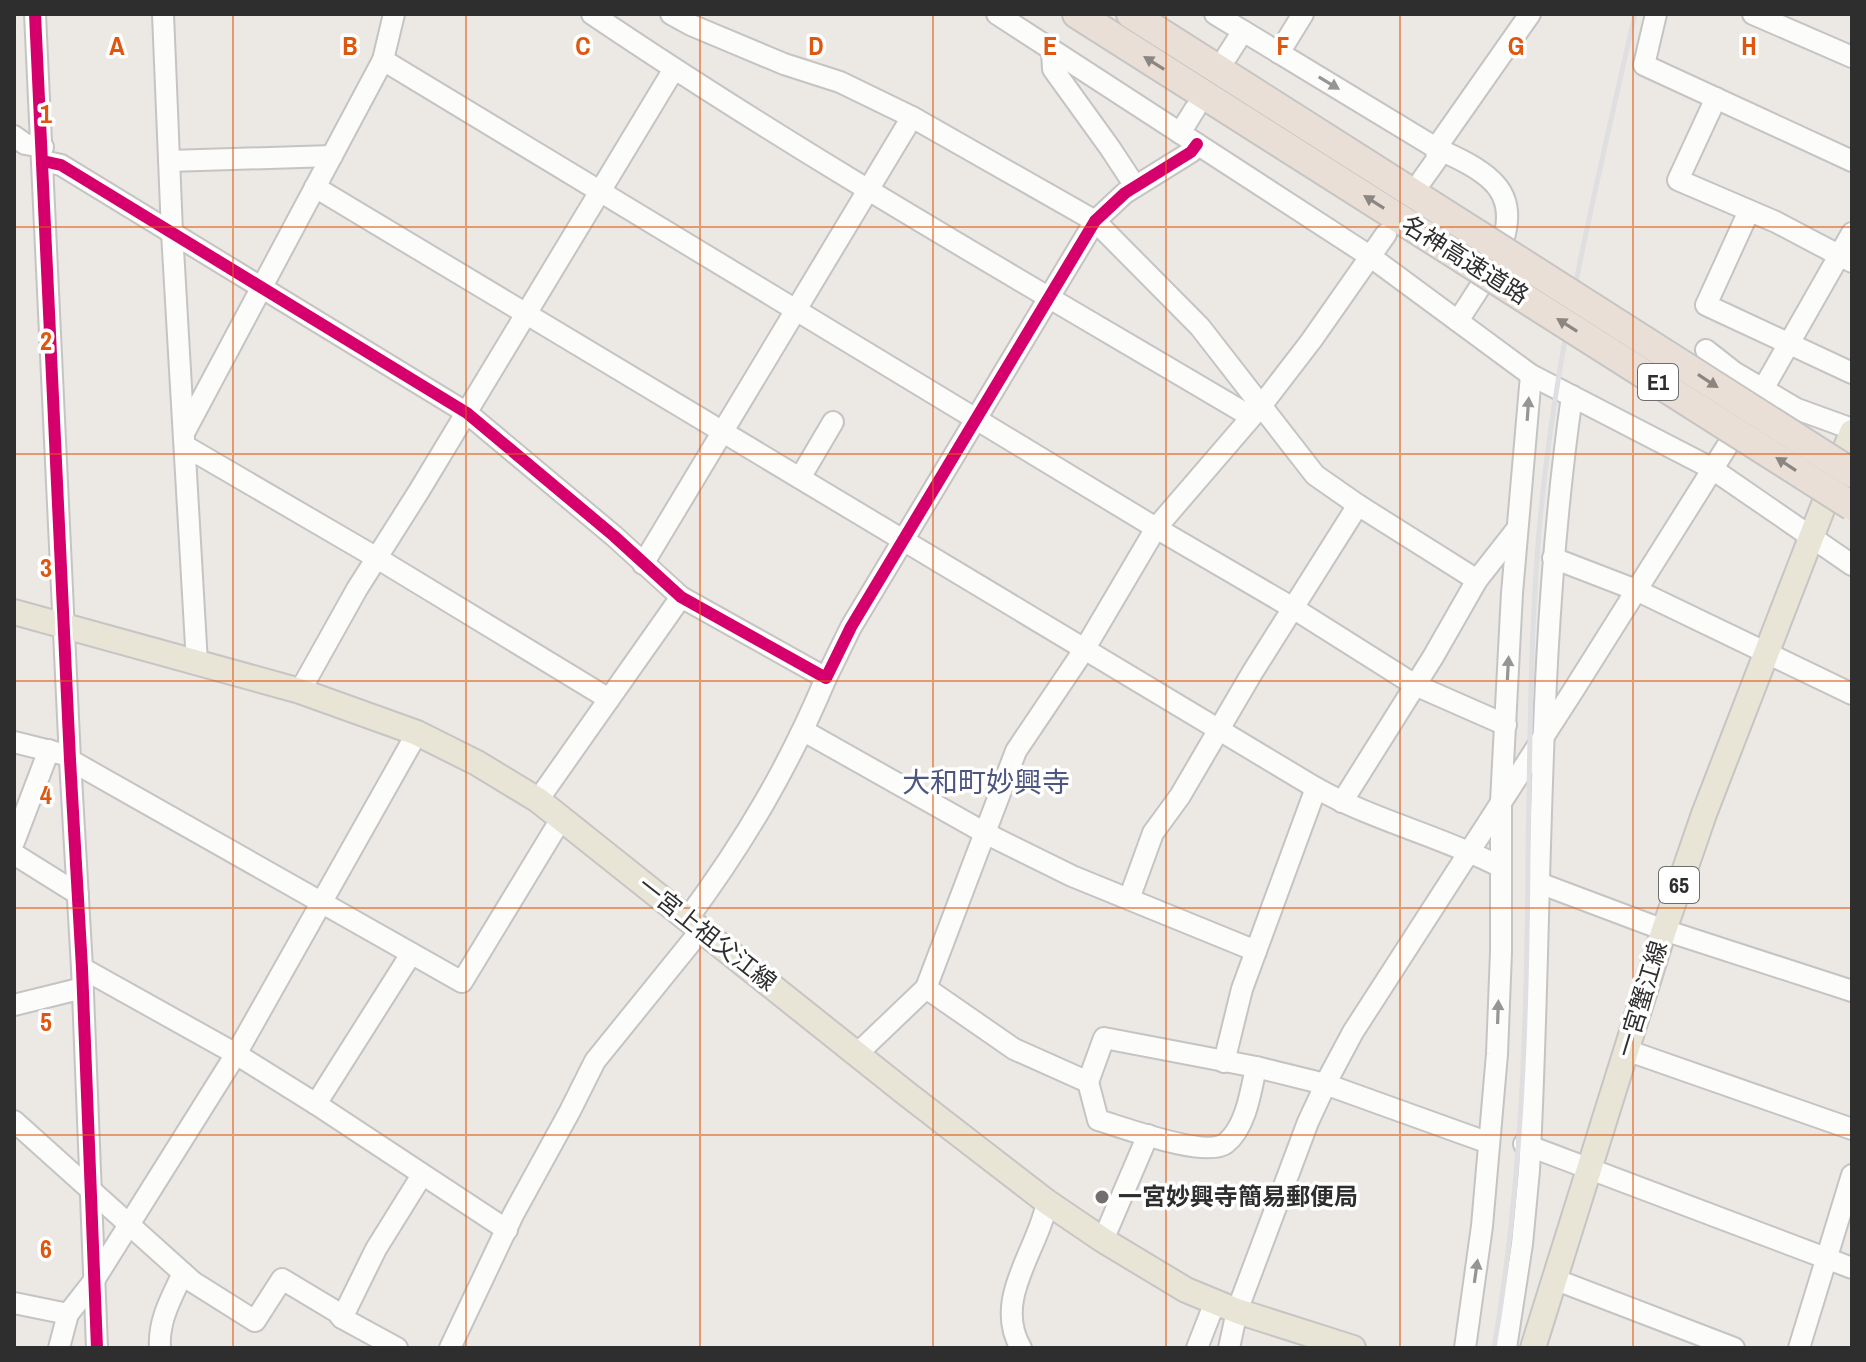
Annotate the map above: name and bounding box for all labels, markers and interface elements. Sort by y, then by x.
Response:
text: A [109,28,125,63]
text: B [342,28,358,63]
text: C [575,28,591,63]
text: D [808,28,824,63]
text: E [1043,28,1057,63]
text: F [1276,28,1290,63]
text: G [1508,28,1524,63]
text: H [1741,28,1757,63]
one-way arrow [1143,56,1165,70]
one-way arrow [1318,75,1341,90]
text: 1 [40,96,52,131]
one-way arrow [1363,195,1384,210]
street label: 名神高速道路 [1396,207,1535,311]
one-way arrow [1556,318,1578,332]
text: 2 [40,323,52,358]
road number: E1 [1638,364,1678,400]
one-way arrow [1697,374,1719,388]
one-way arrow [1522,396,1535,421]
one-way arrow [1775,458,1797,472]
text: 3 [40,550,52,585]
one-way arrow [1502,655,1515,680]
district label: 大和町妙興寺 [902,763,1070,801]
text: 4 [40,777,52,812]
road number: 65 [1659,867,1699,903]
street label: 一宮上祖父江線 [632,869,784,998]
street label: 一宮蟹江線 [1608,937,1674,1061]
one-way arrow [1492,999,1505,1024]
text: 5 [40,1004,52,1039]
place label: 一宮妙興寺簡易郵便局 [1118,1180,1358,1212]
marker: 一宮妙興寺簡易郵便局 [1093,1188,1111,1206]
text: 6 [40,1231,52,1266]
one-way arrow [1470,1258,1483,1283]

